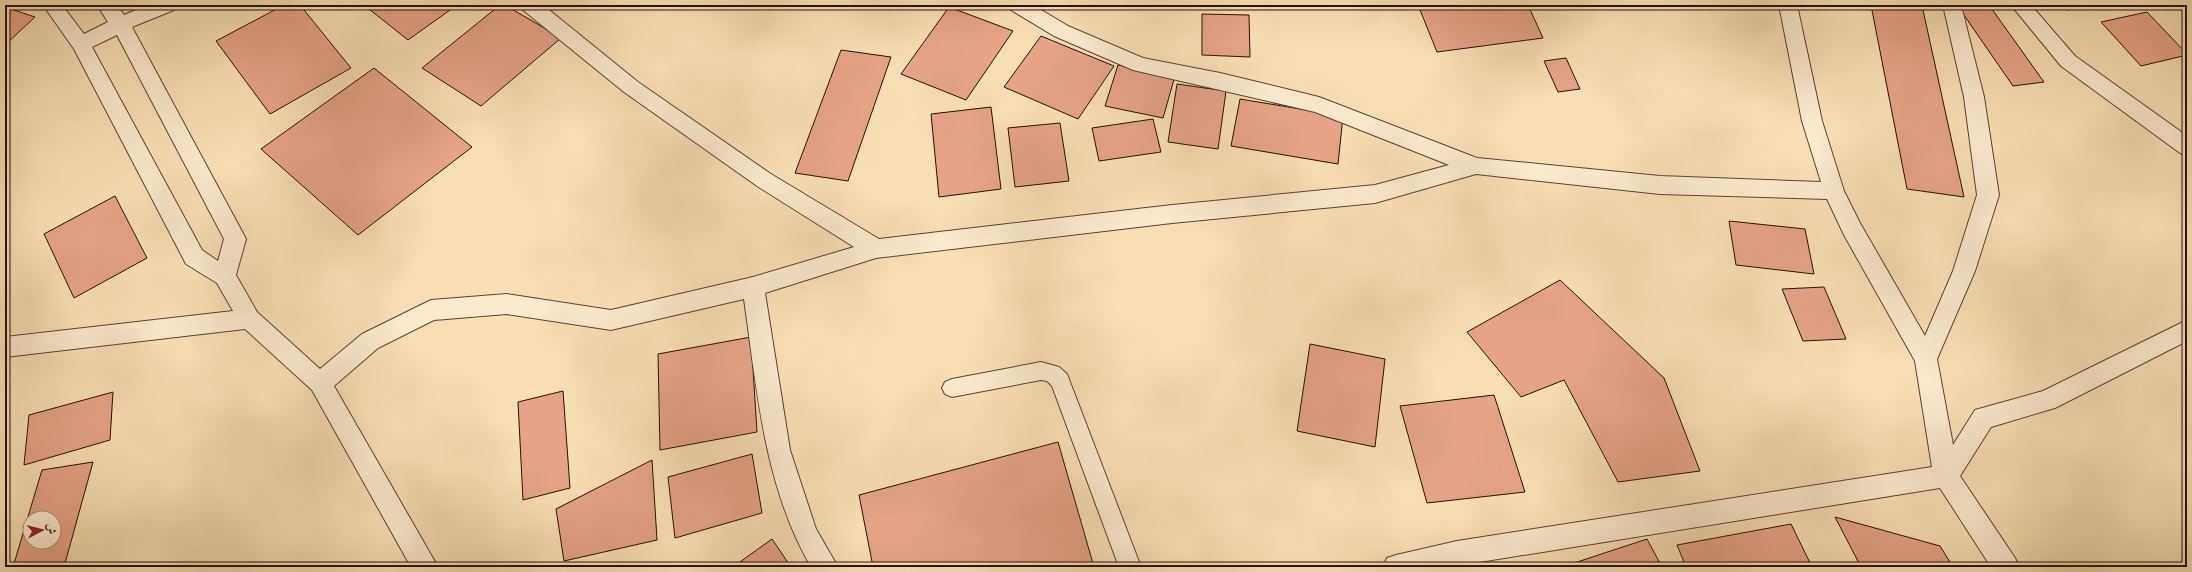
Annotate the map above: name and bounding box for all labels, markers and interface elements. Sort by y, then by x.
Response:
north arrow [22,510,62,550]
text: ش [44,523,59,535]

